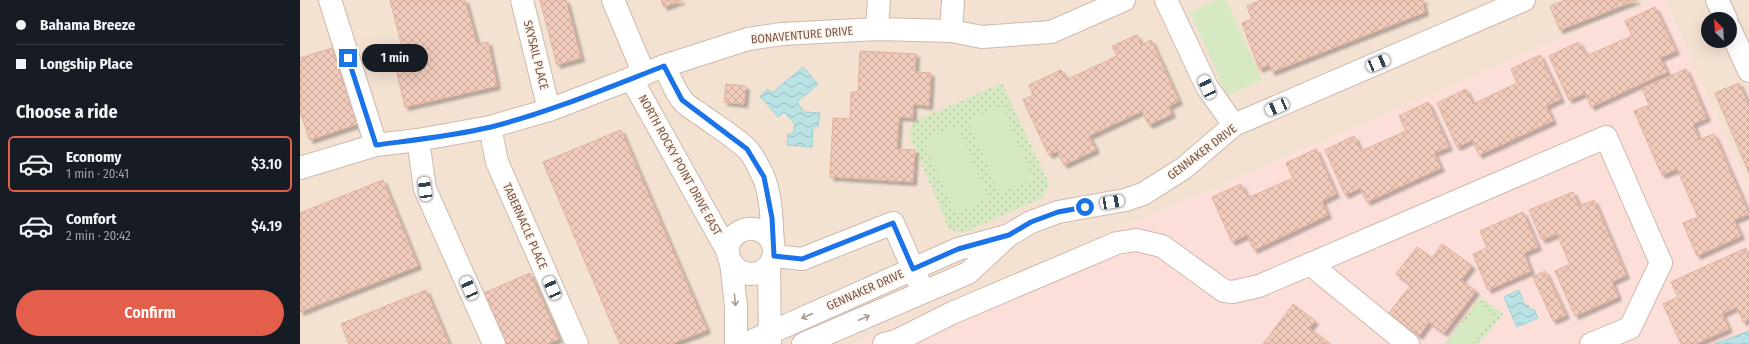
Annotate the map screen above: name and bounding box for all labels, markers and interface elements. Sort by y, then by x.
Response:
north arrow [1701,12,1737,48]
map controls [1701,12,1737,48]
text: Bahama Breeze [40,16,135,34]
street label: SKYSAIL PLACE [521,19,551,92]
street label: BONAVENTURE DRIVE [750,24,854,46]
callout: 1 min [362,44,428,72]
route end [339,49,357,67]
text: 1 min [381,50,409,65]
car [1365,53,1391,73]
text: Longship Place [40,55,133,73]
car [1196,74,1218,100]
street label: NORTH ROCKY POINT DRIVE EAST [635,92,725,238]
car [1264,97,1290,117]
text: Choose a ride [16,101,118,123]
street label: GENNAKER DRIVE [1165,121,1240,183]
icon: car [18,146,54,182]
text: Economy [66,148,121,166]
text: $3.10 [251,155,282,173]
text: 1 min · 20:41 [66,166,129,181]
car [417,176,433,202]
street label: TABERNACLE PLACE [500,181,550,272]
car [1099,194,1125,210]
route start [1076,198,1094,216]
icon: car [18,208,54,244]
text: Comfort [66,210,117,228]
text: $4.19 [251,217,282,235]
text: 2 min · 20:42 [66,228,131,243]
street label: GENNAKER DRIVE [824,267,906,313]
car [459,275,479,301]
car [542,275,562,301]
button: Confirm [16,290,284,336]
one-way arrow [731,293,739,306]
one-way arrow [801,313,813,321]
one-way arrow [858,313,870,321]

